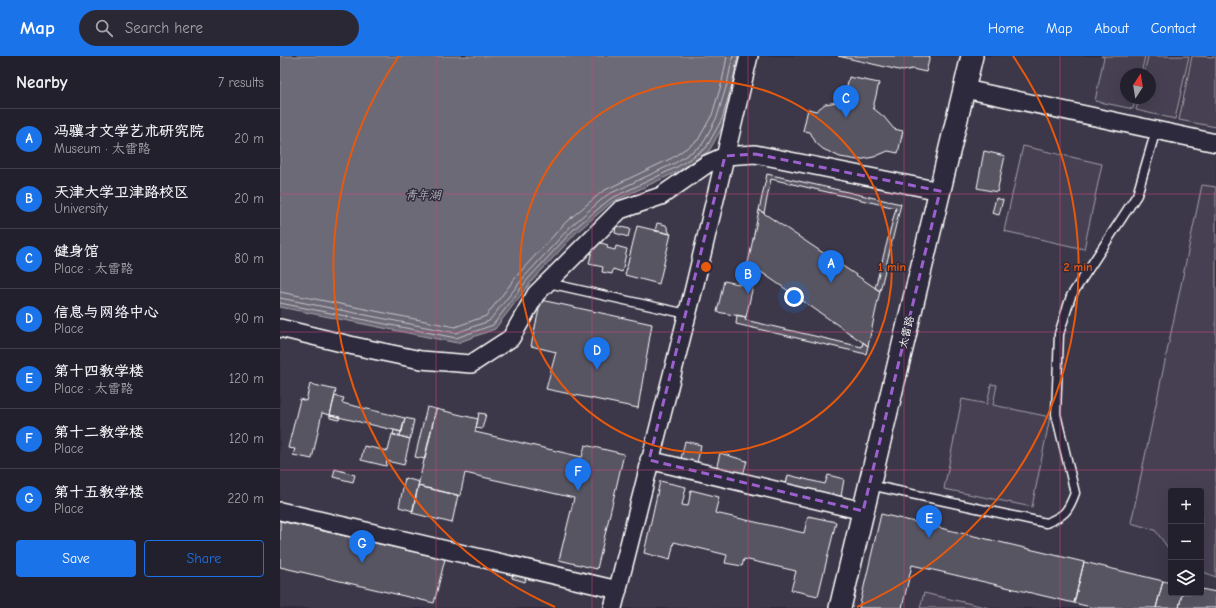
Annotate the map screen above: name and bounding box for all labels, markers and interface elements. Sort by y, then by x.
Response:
search box [79,10,359,46]
text: Map [20,17,55,39]
icon: search [93,17,115,39]
text: Search here [125,19,203,37]
text: Home [988,20,1024,37]
text: Map [1046,20,1072,37]
text: About [1094,20,1129,37]
text: Contact [1151,20,1196,37]
north arrow [1120,68,1156,104]
text: Nearby [16,73,67,92]
text: 7 results [218,75,264,90]
pin: C [833,85,859,118]
text: 冯骥才文学艺术研究院 [54,122,204,140]
text: A [25,131,33,146]
text: 20 m [234,131,264,146]
text: Museum · 太雷路 [54,141,151,156]
text: 天津大学卫津路校区 [54,183,189,201]
water label: 青年湖 [405,188,442,202]
text: B [25,191,33,206]
text: 20 m [234,191,264,206]
text: University [54,201,108,216]
text: 健身馆 [54,242,99,260]
pin: A [818,250,844,283]
text: C [25,251,33,266]
text: 80 m [234,251,264,266]
centre of rings [699,260,713,274]
text: 1 min [878,260,906,274]
text: 2 min [1063,260,1093,274]
text: Place · 太雷路 [54,261,134,276]
pin: B [735,261,761,294]
your location [784,287,804,307]
text: 信息与网络中心 [54,303,159,321]
text: D [25,311,33,326]
text: 90 m [234,311,264,326]
street label: 太雷路 [896,315,917,350]
text: Place [54,321,84,336]
pin: D [584,337,610,370]
text: 第十四教学楼 [54,362,144,380]
text: E [25,371,33,386]
text: 120 m [229,371,264,386]
text: Place · 太雷路 [54,381,134,396]
text: 第十二教学楼 [54,423,144,441]
text: F [25,431,33,446]
text: 120 m [229,431,264,446]
text: Place [54,441,84,456]
pin: F [565,458,591,491]
text: 第十五教学楼 [54,483,144,501]
map controls [1168,488,1204,596]
button: + [1168,488,1204,524]
text: G [24,491,34,506]
text: 220 m [227,491,264,506]
text: Place [54,501,84,516]
pin: E [916,505,942,538]
button: − [1168,524,1204,560]
pin: G [349,530,375,563]
button: Save [16,540,136,577]
button: Share [144,540,264,577]
button: layers [1168,560,1204,596]

